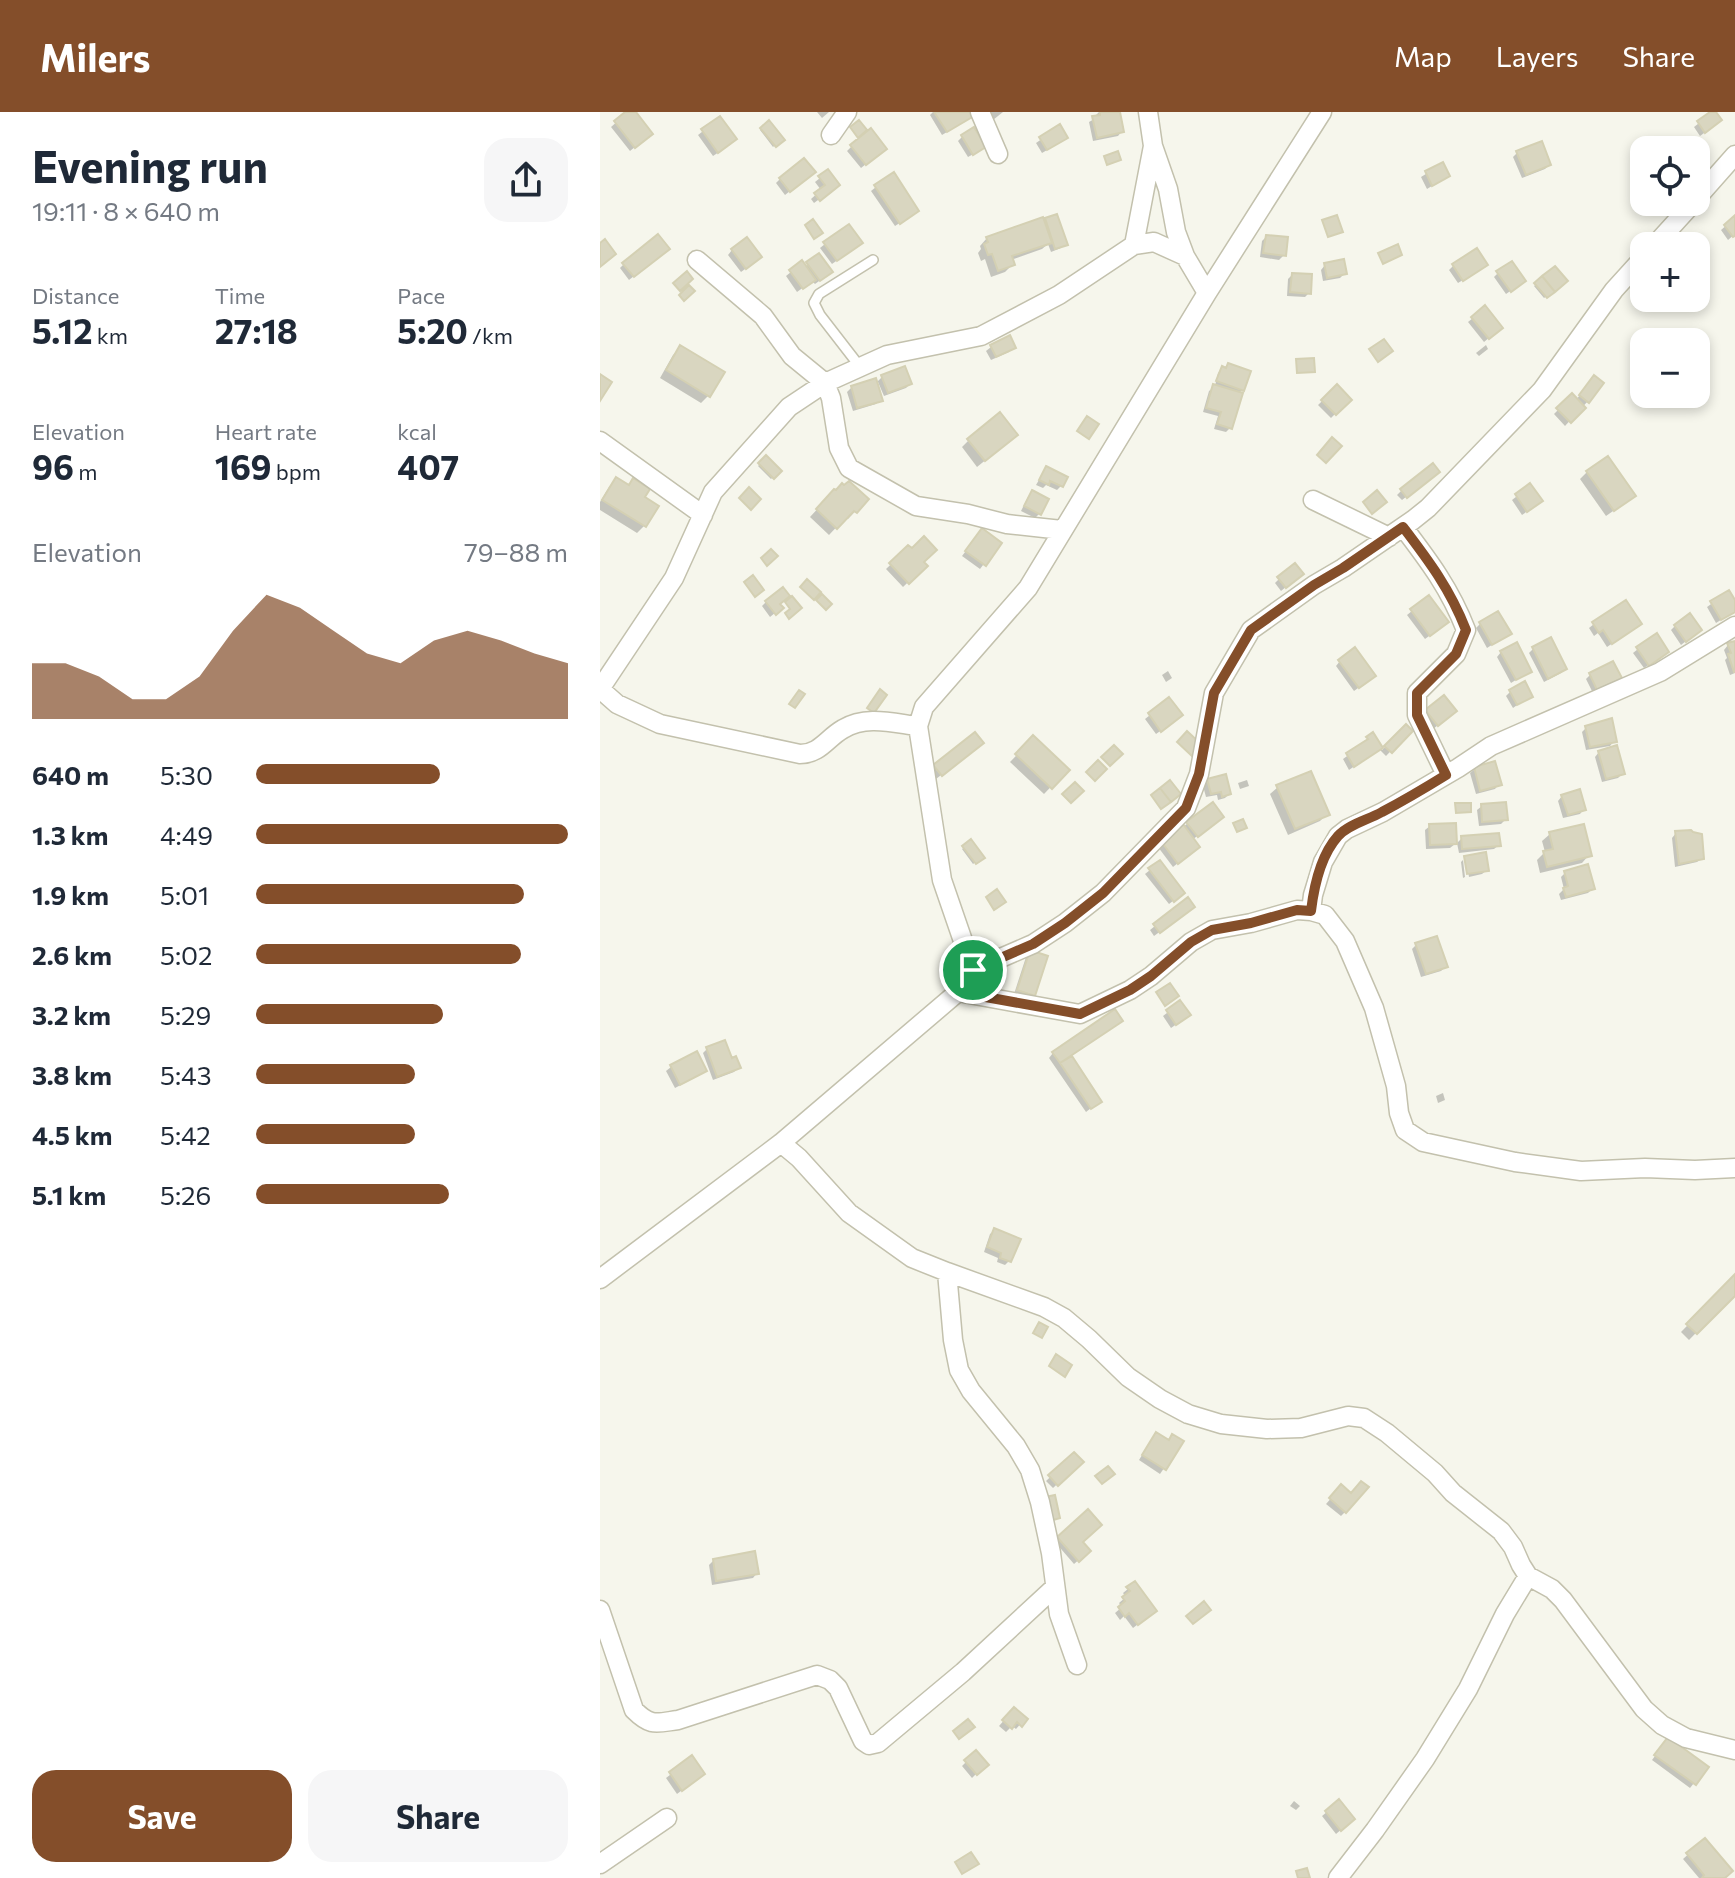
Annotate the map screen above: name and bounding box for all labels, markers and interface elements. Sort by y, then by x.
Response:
text: Milers [40,33,150,80]
text: Map [1394,39,1452,73]
text: Layers [1496,39,1578,73]
text: Share [1622,39,1695,73]
map controls [1630,136,1710,408]
button: locate [1630,136,1710,216]
text: Evening run [32,138,268,192]
button: share [484,138,568,222]
text: 19:11 · 8 × 640 m [32,195,220,226]
button: + [1630,232,1710,312]
text: Distance [32,282,119,309]
text: Time [215,282,265,309]
text: Pace [397,282,445,309]
text: 5.12 [32,309,93,351]
text: 27:18 [215,309,298,351]
text: 5:20 [397,309,468,351]
text: km [93,322,128,349]
text: /km [468,322,513,349]
button: − [1630,328,1710,408]
text: Elevation [32,418,125,445]
text: Heart rate [215,418,317,445]
text: kcal [397,418,437,445]
text: 96 [32,445,74,487]
text: 169 [215,445,271,487]
text: 407 [397,445,459,487]
text: m [74,458,97,485]
text: bpm [271,458,321,485]
text: Elevation [32,536,142,567]
text: 79–88 m [464,536,568,567]
text: 640 m [32,759,109,790]
text: 5:30 [160,759,213,790]
text: 1.3 km [32,819,108,850]
text: 4:49 [160,819,213,850]
text: 1.9 km [32,879,109,910]
text: 5:01 [160,879,209,910]
pin [939,936,1007,1004]
text: 2.6 km [32,939,112,970]
text: 5:02 [160,939,212,970]
icon: arrive [951,948,995,992]
text: 3.2 km [32,999,111,1030]
text: 5:29 [160,999,211,1030]
text: 3.8 km [32,1059,112,1090]
text: 5:43 [160,1059,212,1090]
text: 4.5 km [32,1119,112,1150]
text: 5:42 [160,1119,211,1150]
text: 5.1 km [32,1179,106,1210]
text: 5:26 [160,1179,211,1210]
button: Save [32,1770,292,1862]
button: Share [308,1770,568,1862]

